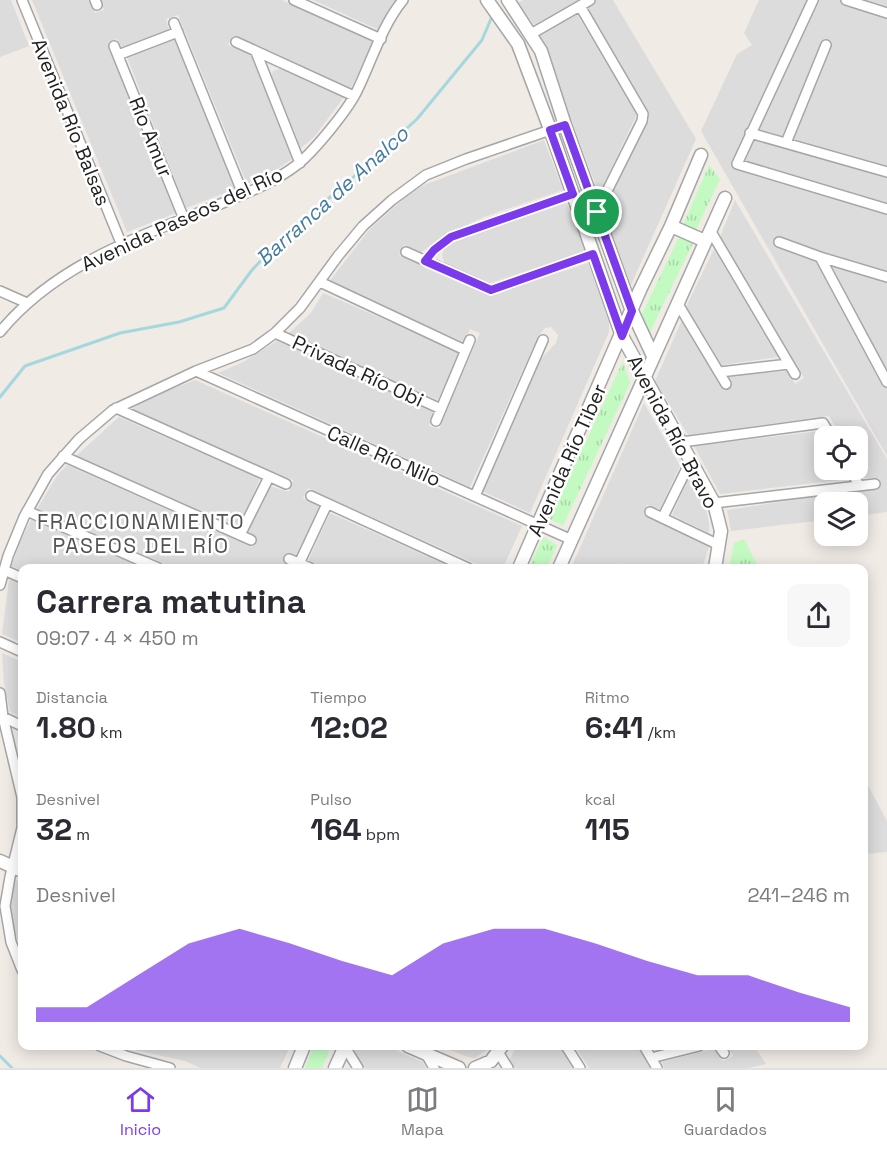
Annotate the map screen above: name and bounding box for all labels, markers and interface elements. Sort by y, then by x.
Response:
street label: Avenida Río Balsas [26,35,116,209]
street label: Río Amur [123,93,179,181]
water label: Barranca de Analco [250,120,415,272]
street label: Avenida Paseos del Río [77,161,287,277]
pin [571,186,622,237]
icon: arrive [580,195,613,228]
street label: Privada Río Obi [288,329,428,413]
street label: Avenida Río Bravo [622,351,724,513]
street label: Avenida Río Tiber [522,380,612,540]
street label: Calle Río Nilo [323,419,445,493]
map controls [814,426,868,546]
button: locate [814,426,868,480]
button: layers [814,492,868,546]
district label: FRACCIONAMIENTO PASEOS DEL RÍO [37,508,245,559]
text: Carrera matutina [36,581,306,623]
button: share [787,584,850,647]
text: 09:07 · 4 × 450 m [36,625,199,651]
text: Distancia [36,687,108,708]
text: Tiempo [310,687,367,708]
text: Ritmo [585,687,630,708]
text: 1.80 [36,708,96,747]
text: 12:02 [310,708,388,747]
text: 6:41 [585,708,644,747]
text: km [96,722,122,743]
text: /km [644,722,676,743]
text: Desnivel [36,789,100,810]
text: Pulso [310,789,352,810]
text: kcal [585,789,616,810]
text: 32 [36,810,72,849]
text: 164 [310,810,362,849]
text: 115 [585,810,630,849]
text: m [72,824,90,845]
text: bpm [362,824,400,845]
text: Desnivel [36,882,116,908]
text: 241–246 m [747,882,850,908]
tab: Inicio [120,1083,161,1140]
tab: Mapa [401,1083,444,1140]
tab: Guardados [684,1083,767,1140]

